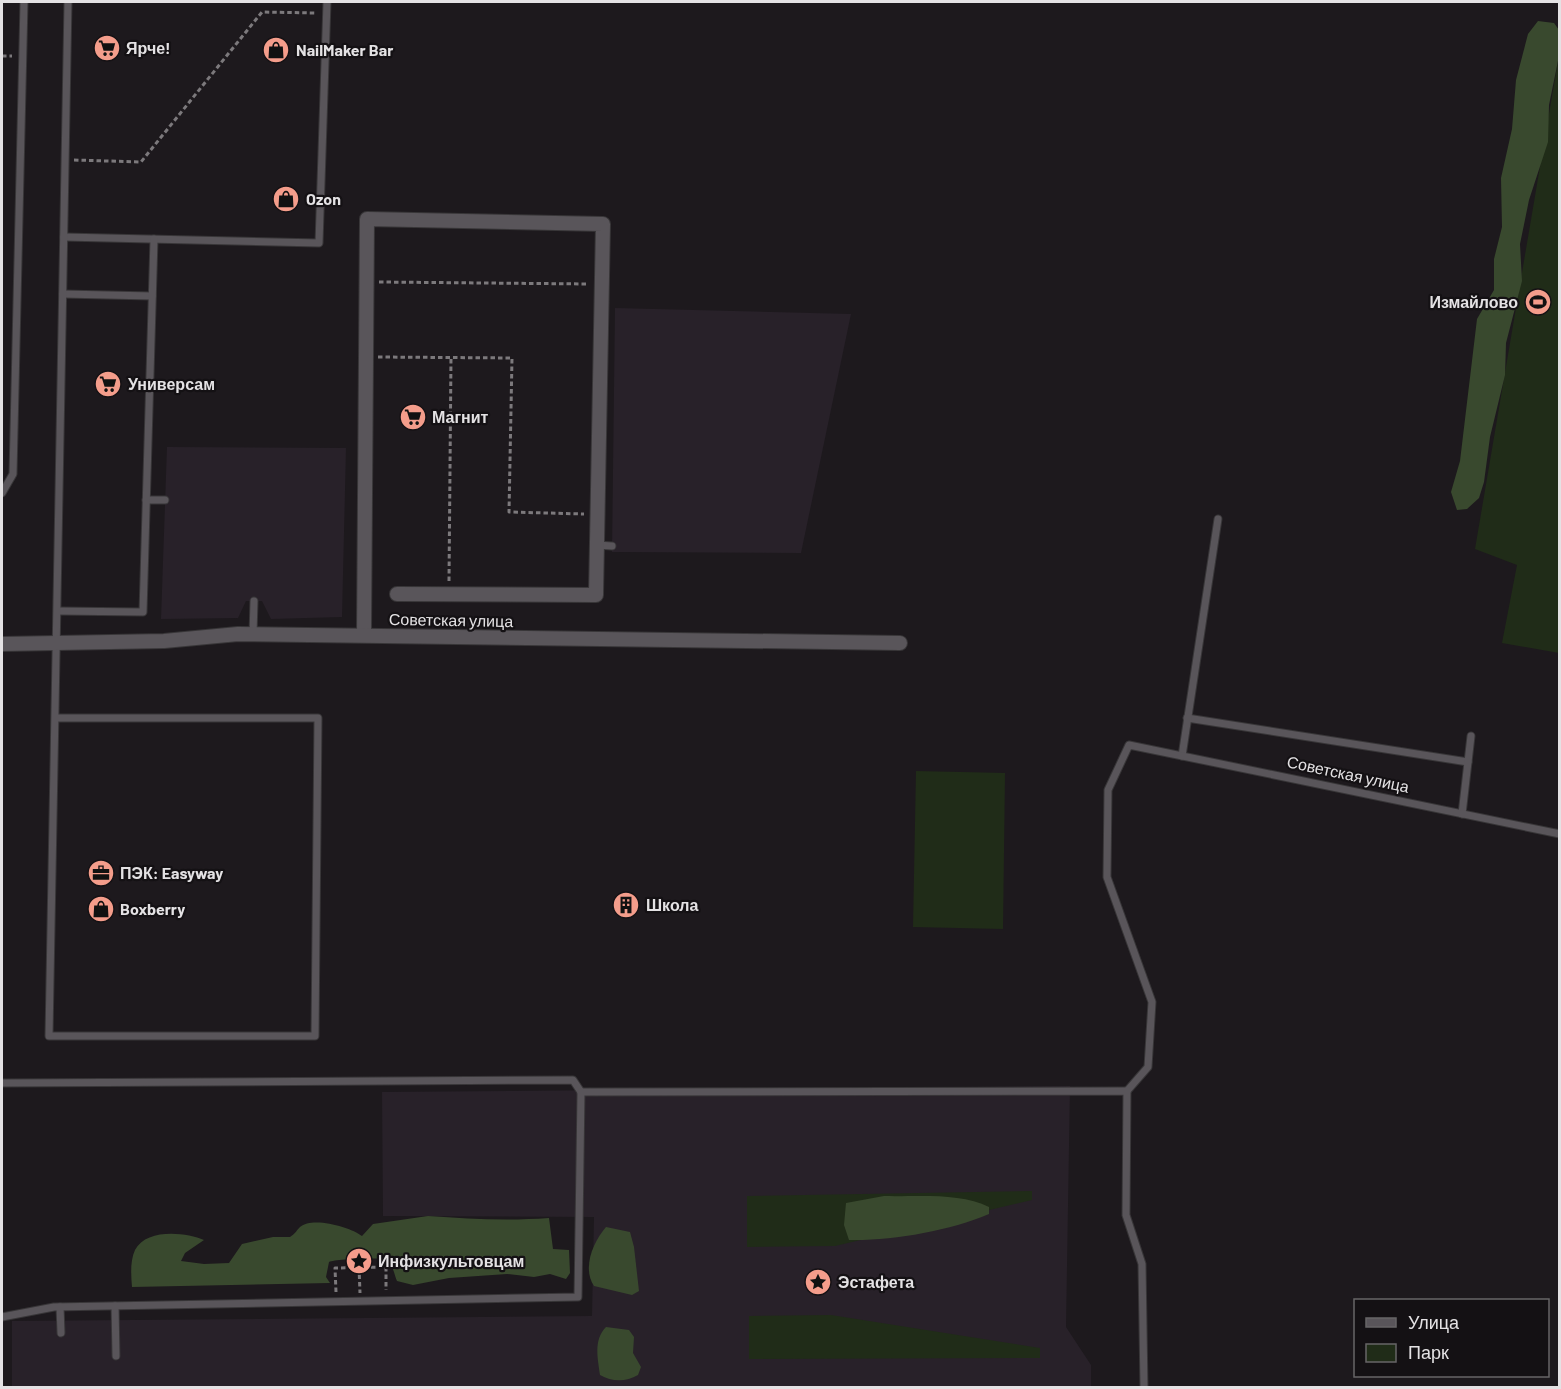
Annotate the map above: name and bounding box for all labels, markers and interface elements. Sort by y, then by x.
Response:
supermarket icon: Ярче! [92,33,122,63]
shop icon: NailMaker Bar [261,35,291,65]
place label: Ярче! [126,38,171,57]
place label: NailMaker Bar [296,40,393,59]
shop icon: Ozon [271,184,301,214]
place label: Ozon [306,189,341,208]
sports icon: Измайлово [1523,287,1553,317]
place label: Измайлово [1429,292,1518,311]
supermarket icon: Универсам [93,369,123,399]
place label: Универсам [128,374,215,393]
supermarket icon: Магнит [398,402,428,432]
place label: Магнит [432,407,489,426]
street label: Советская улица [389,609,513,630]
street label: Советская улица [1285,751,1411,796]
office icon: ПЭК: Easyway [86,858,116,888]
place label: ПЭК: Easyway [120,863,223,882]
building icon: Школа [611,890,641,920]
shop icon: Boxberry [86,894,116,924]
place label: Школа [646,895,698,914]
place label: Boxberry [120,899,185,918]
place icon: Инфизкультовцам [344,1246,374,1276]
place label: Инфизкультовцам [378,1251,524,1270]
place icon: Эстафета [803,1267,833,1297]
place label: Эстафета [838,1272,914,1291]
legend [1354,1299,1549,1377]
text: Улица [1408,1311,1460,1333]
text: Парк [1408,1341,1449,1363]

